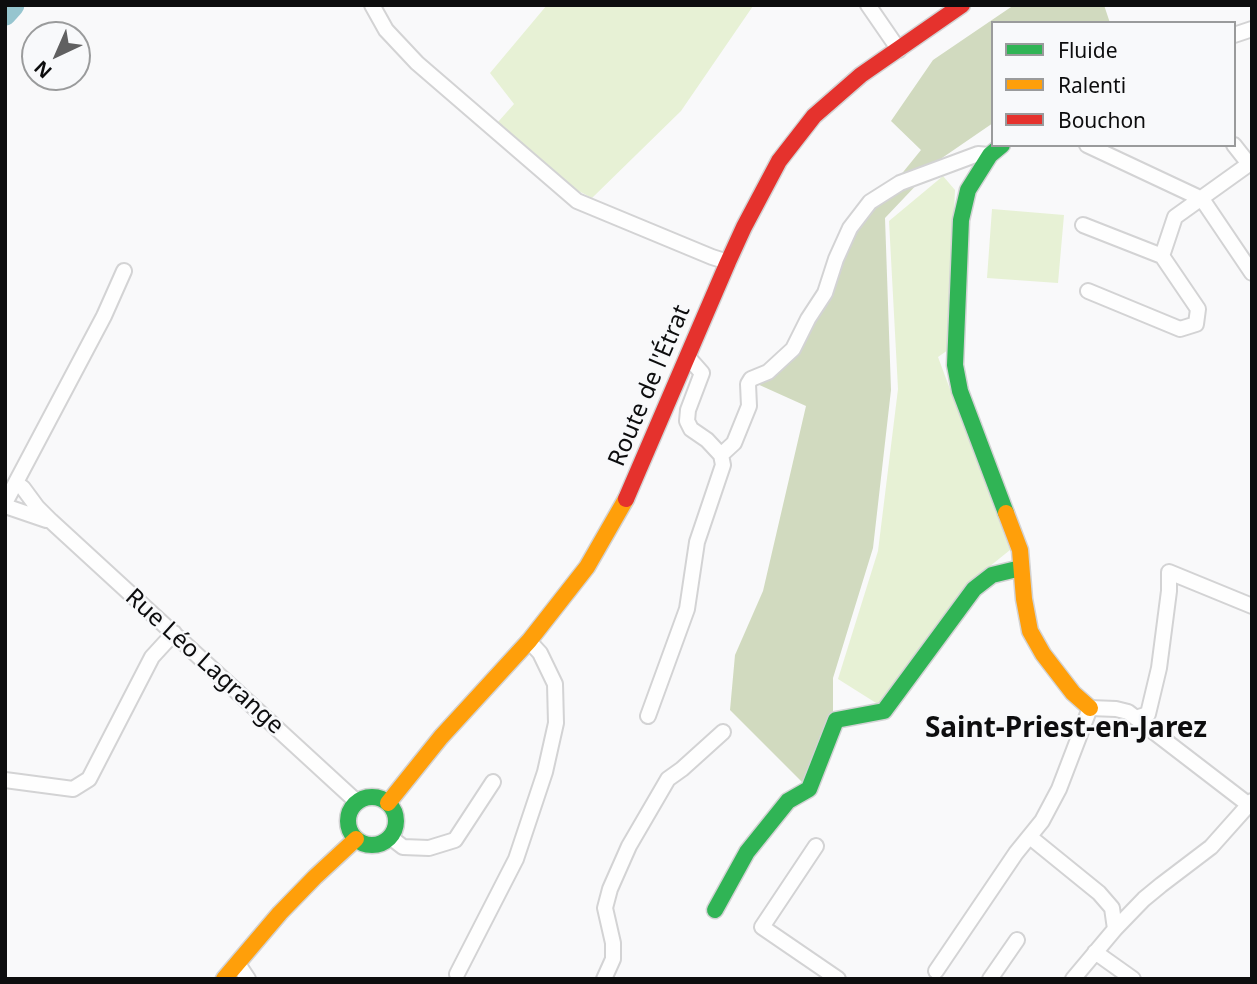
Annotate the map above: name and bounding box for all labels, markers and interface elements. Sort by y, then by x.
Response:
north arrow [21,21,91,91]
legend [991,21,1236,147]
text: Fluide [1058,36,1117,64]
text: N [28,55,57,84]
text: Ralenti [1058,71,1126,99]
text: Bouchon [1058,106,1146,134]
street label: Route de l'Étrat [603,301,697,471]
street label: Rue Léo Lagrange [119,583,289,741]
district label: Saint-Priest-en-Jarez [925,712,1207,746]

